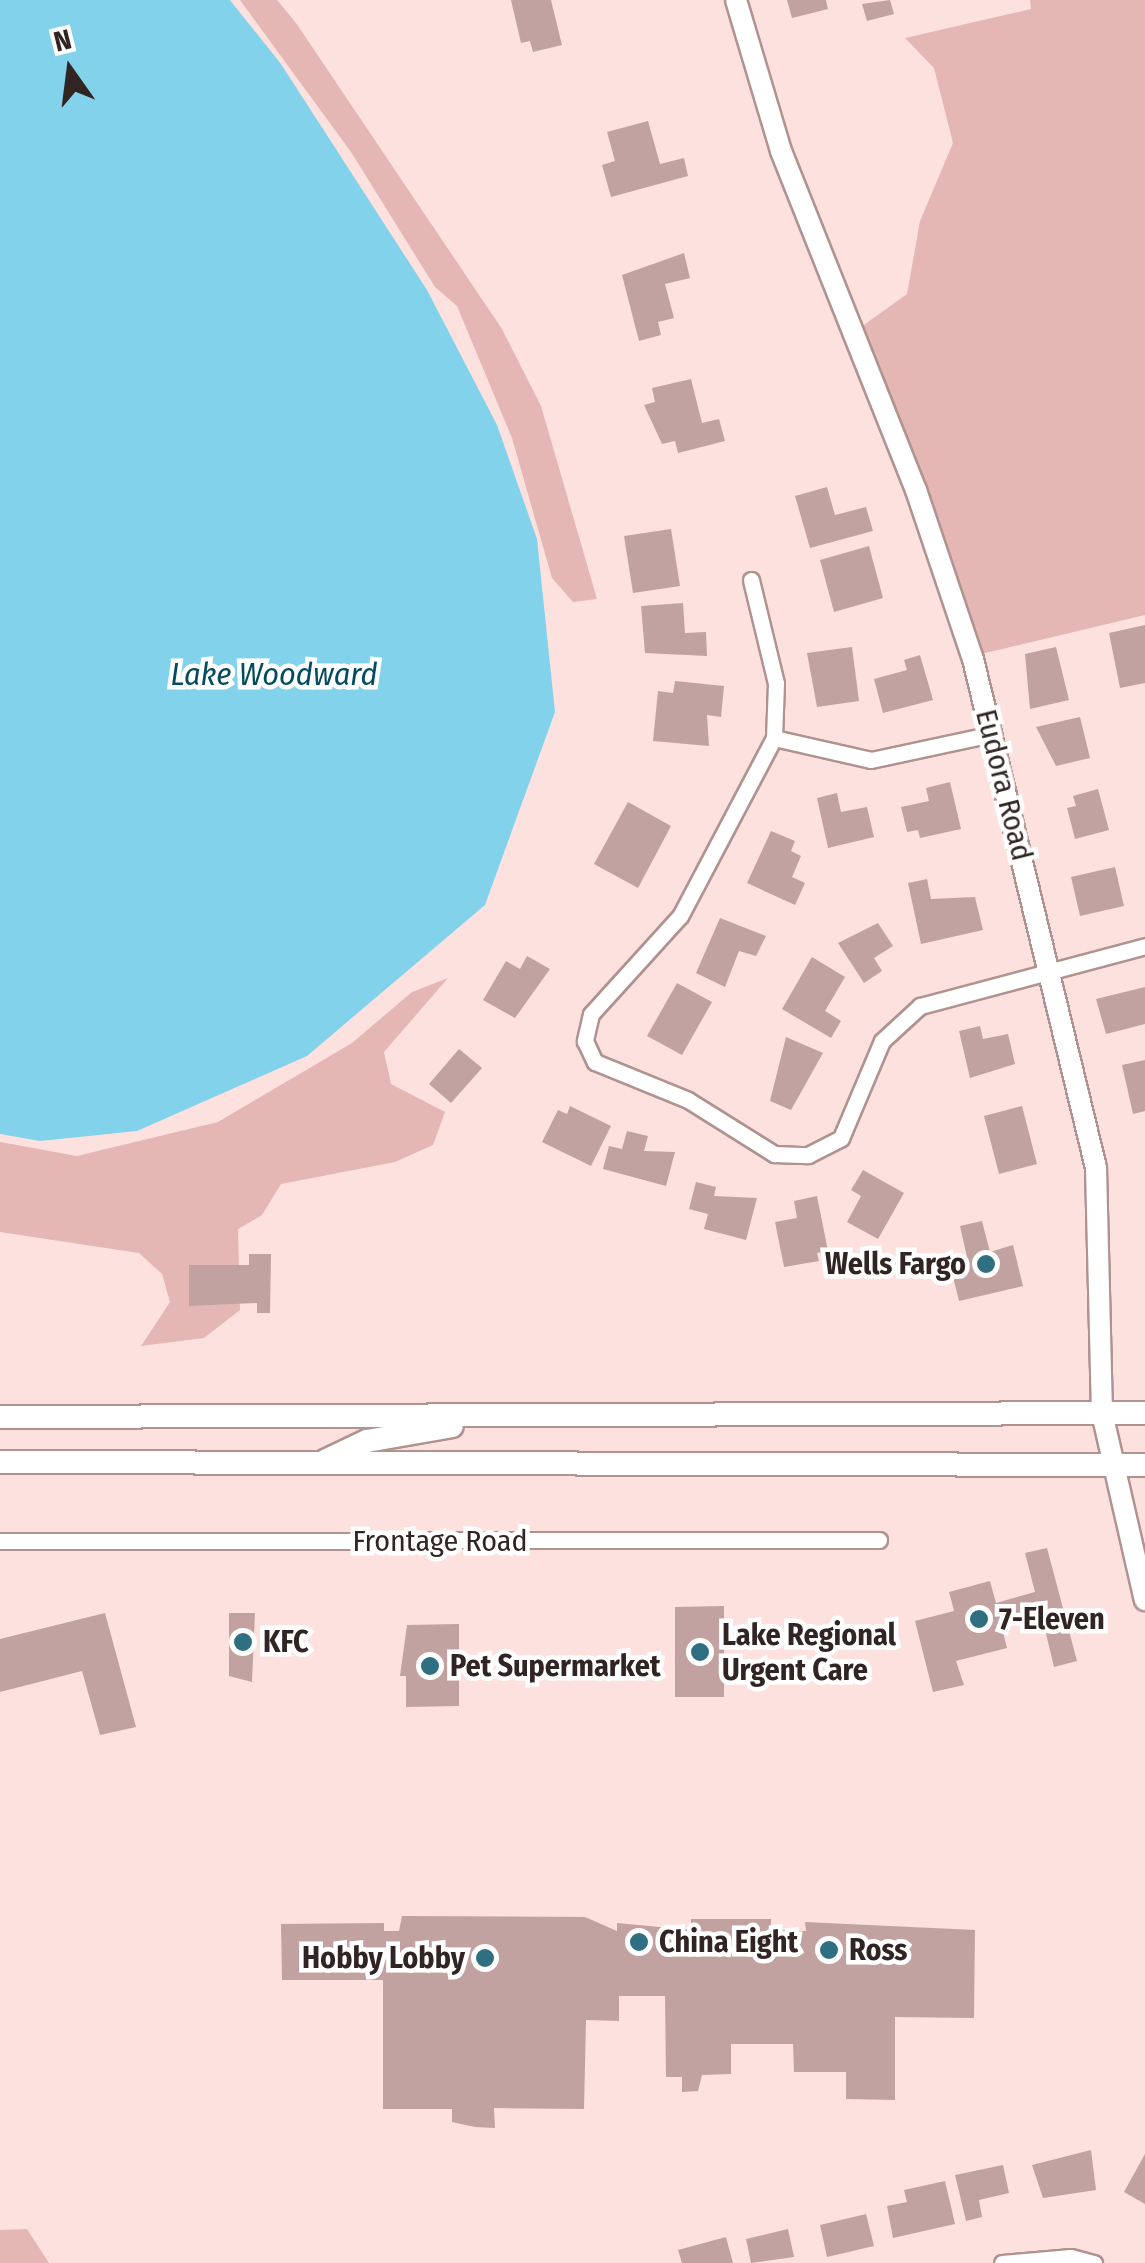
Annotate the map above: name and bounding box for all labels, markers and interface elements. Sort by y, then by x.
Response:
north arrow [20,20,120,120]
text: N [50,22,75,58]
water label: Lake Woodward [171,655,377,693]
street label: Eudora Road [968,706,1040,864]
place label: Wells Fargo [825,1246,966,1282]
marker: Wells Fargo [975,1253,997,1275]
street label: Frontage Road [353,1523,527,1559]
place label: 7-Eleven [999,1601,1105,1637]
marker: 7-Eleven [968,1608,990,1630]
place label: Lake Regional Urgent Care [722,1617,896,1688]
place label: KFC [263,1624,309,1660]
marker: KFC [232,1631,254,1653]
marker: Lake Regional Urgent Care [687,1639,713,1665]
place label: Pet Supermarket [450,1648,660,1684]
marker: Pet Supermarket [419,1655,441,1677]
place label: China Eight [659,1924,798,1960]
marker: China Eight [628,1931,650,1953]
place label: Ross [849,1932,907,1968]
marker: Ross [818,1939,840,1961]
place label: Hobby Lobby [302,1940,465,1976]
marker: Hobby Lobby [474,1947,496,1969]

